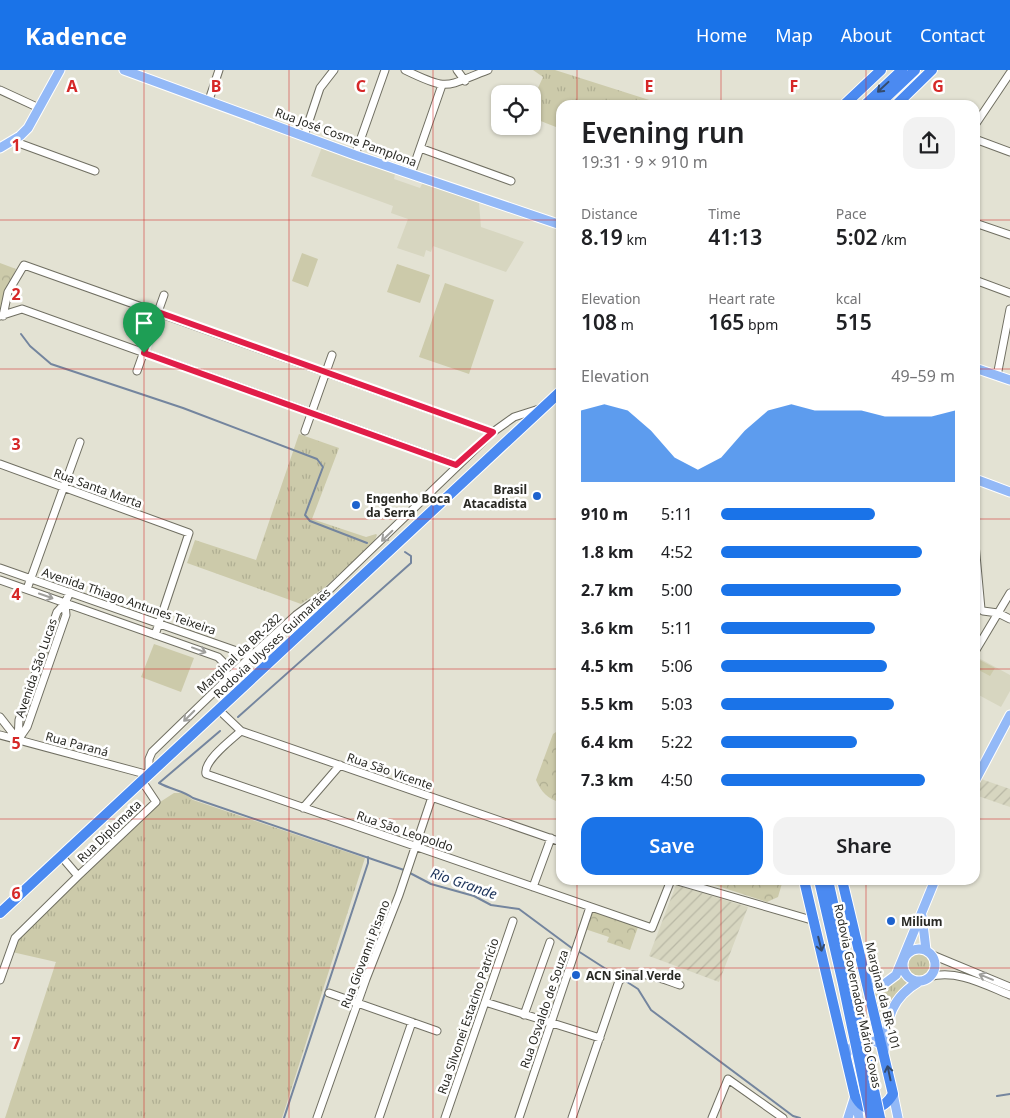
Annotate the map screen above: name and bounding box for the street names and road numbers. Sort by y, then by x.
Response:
street label: Rua José Cosme Pamplona [273,103,419,171]
street label: Rua Santa Marta [51,464,145,512]
street label: Avenida Thiago Antunes Teixeira [40,563,218,639]
street label: Rodovia Ulysses Guimarães [210,584,334,702]
street label: Marginal da BR-282 [193,609,285,697]
street label: Avenida São Lucas [11,616,61,720]
street label: Rua Paraná [44,727,110,761]
street label: Rua São Vicente [345,748,435,794]
street label: Rua Diplomata [73,796,145,866]
street label: Rua São Leopoldo [354,807,456,855]
street label: Rua Giovanni Pisano [336,897,394,1011]
street label: Rodovia Governador Mário Covas [830,902,886,1090]
street label: Rua Silvonei Estacino Patrício [433,936,503,1096]
street label: Marginal da BR-101 [861,940,905,1052]
street label: Rua Osvaldo de Souza [516,947,572,1071]

